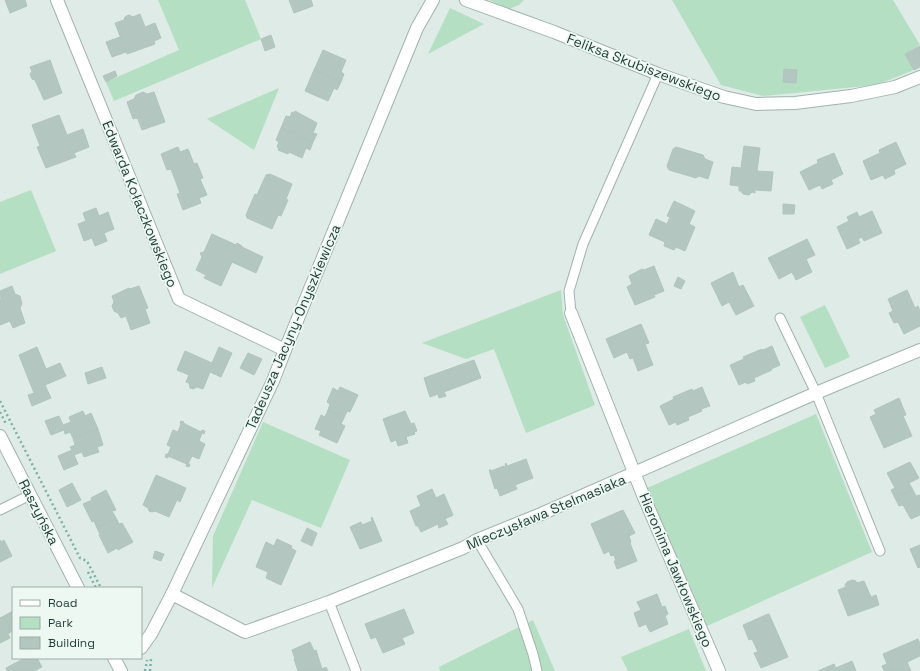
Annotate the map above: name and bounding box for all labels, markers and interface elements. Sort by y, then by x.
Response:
street label: Feliksa Skubiszewskiego [564,29,724,105]
street label: Edwarda Kołaczkowskiego [98,118,182,290]
street label: Tadeusza Jacyny-Onyszkiewicza [241,222,345,432]
street label: Mieczysława Stelmasiaka [463,470,629,554]
street label: Raszyńska [15,476,63,548]
street label: Hieronima Jawłowskiego [635,490,717,650]
legend [12,587,142,659]
text: Road [48,595,77,611]
text: Park [48,615,73,631]
text: Building [48,635,95,651]

